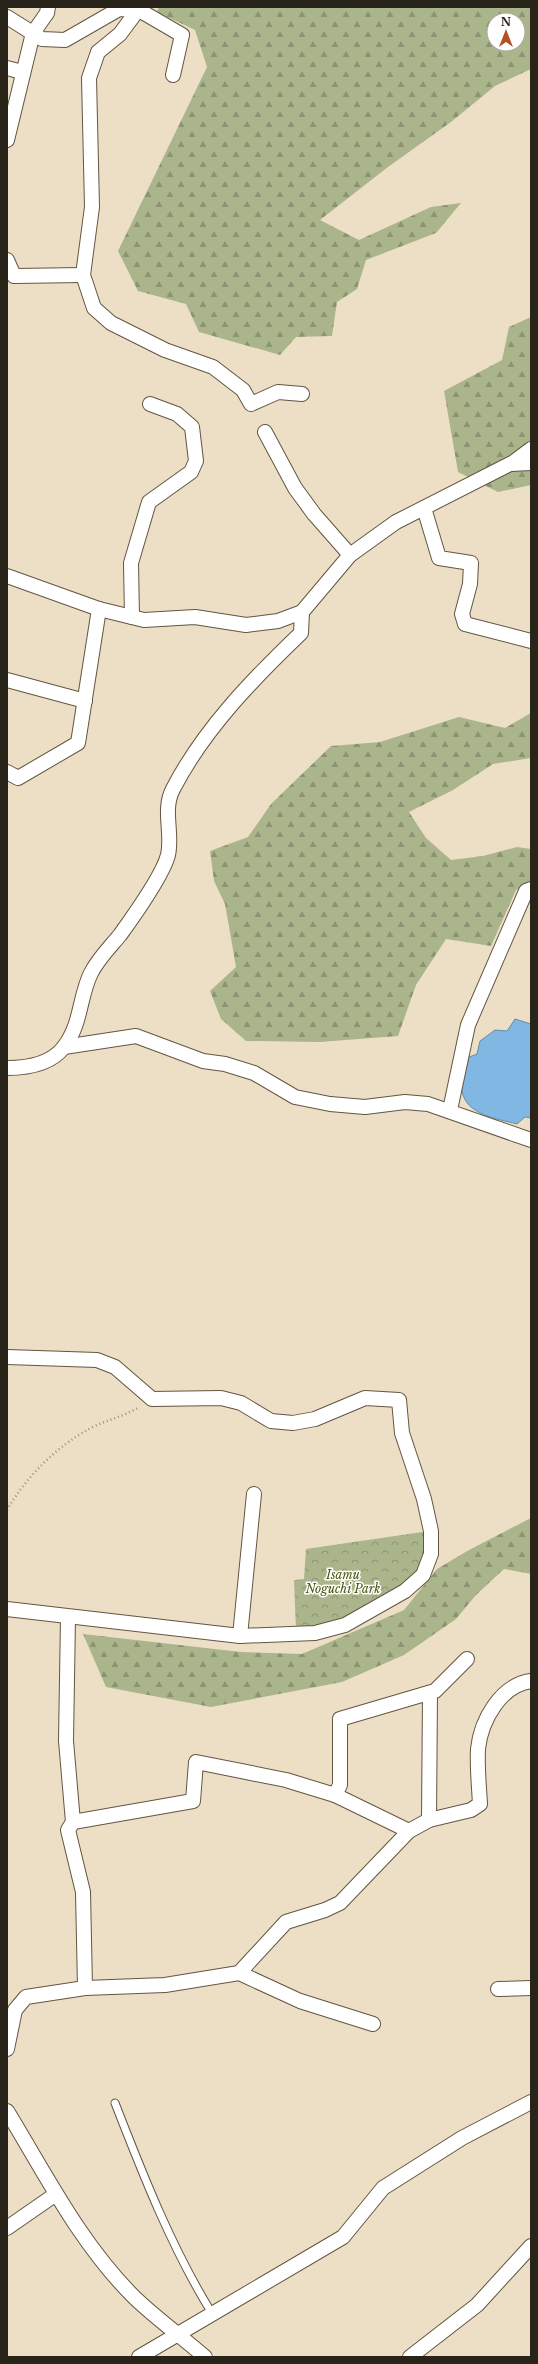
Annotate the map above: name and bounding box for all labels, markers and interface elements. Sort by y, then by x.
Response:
north arrow [486,12,526,52]
text: N [501,15,512,29]
park label: Isamu Noguchi Park [304,1567,381,1596]

